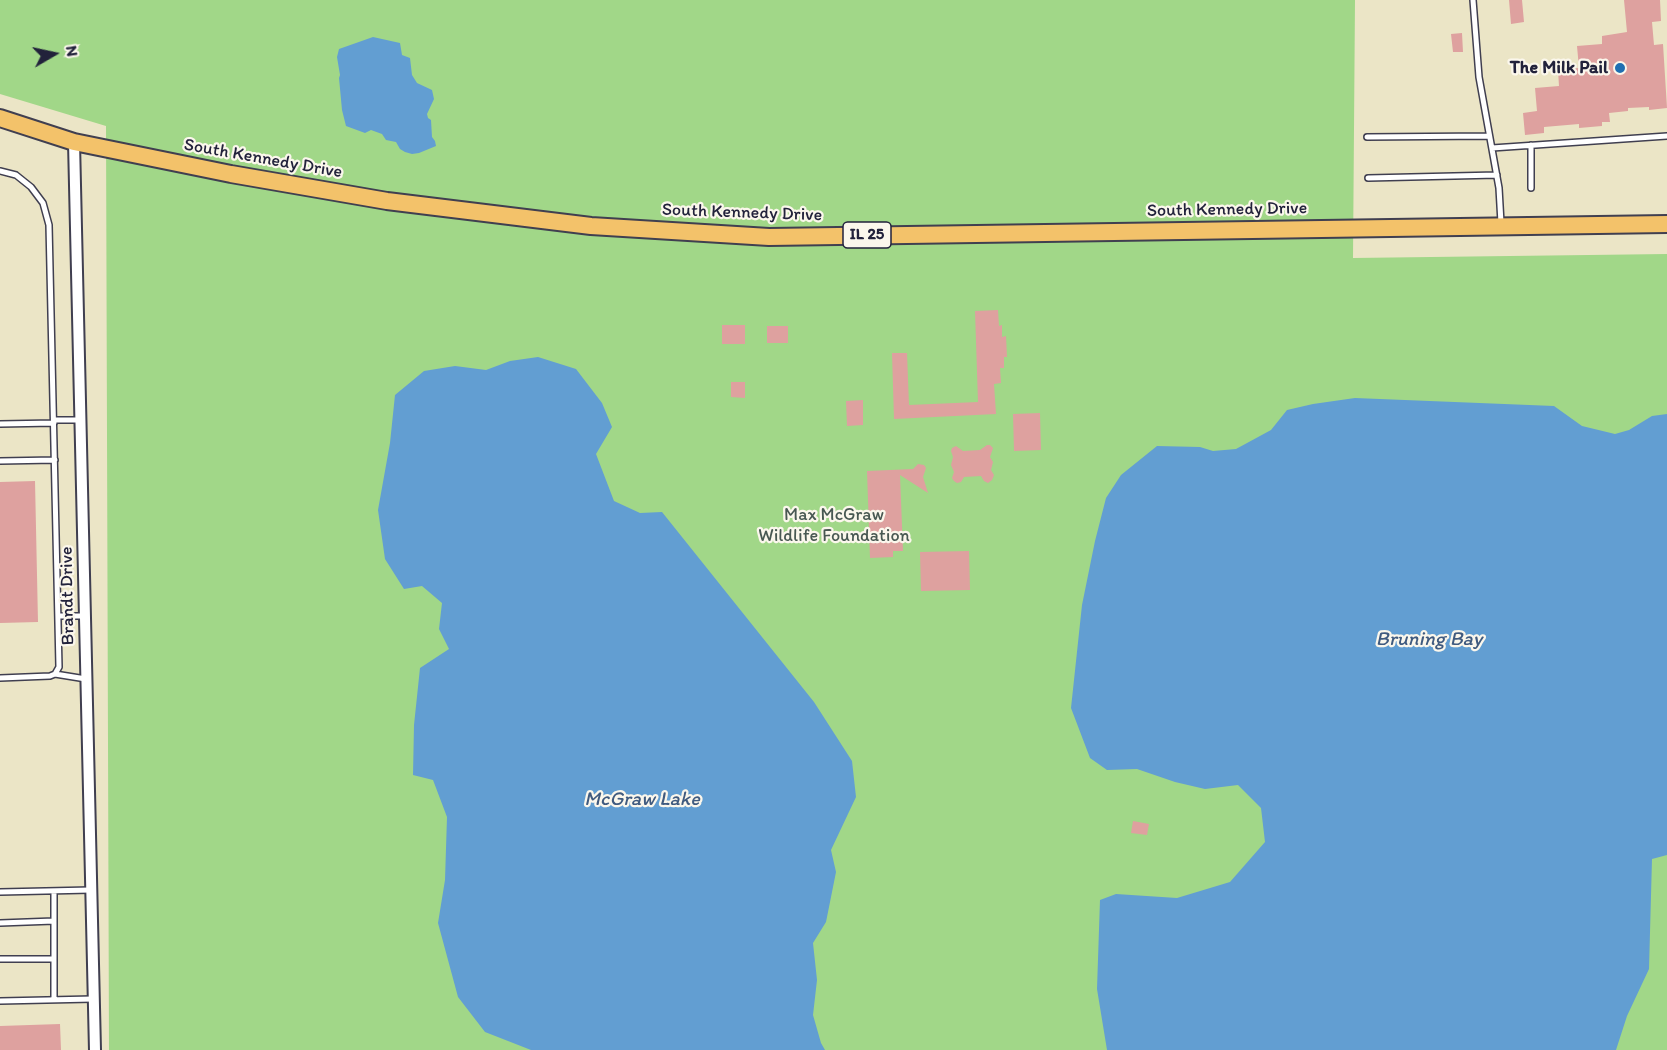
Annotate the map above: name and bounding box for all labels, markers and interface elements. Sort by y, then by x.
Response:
north arrow [24,24,84,84]
text: N [62,44,83,58]
place label: The Milk Pail [1510,57,1608,79]
marker: The Milk Pail [1613,61,1627,75]
street label: South Kennedy Drive [182,134,344,184]
street label: South Kennedy Drive [1147,198,1307,222]
street label: South Kennedy Drive [662,199,822,227]
road number: IL 25 [843,222,891,248]
park label: Max McGraw Wildlife Foundation [758,504,910,546]
street label: Brandt Drive [56,546,80,646]
water label: Bruning Bay [1376,628,1482,652]
water label: McGraw Lake [584,788,700,812]

